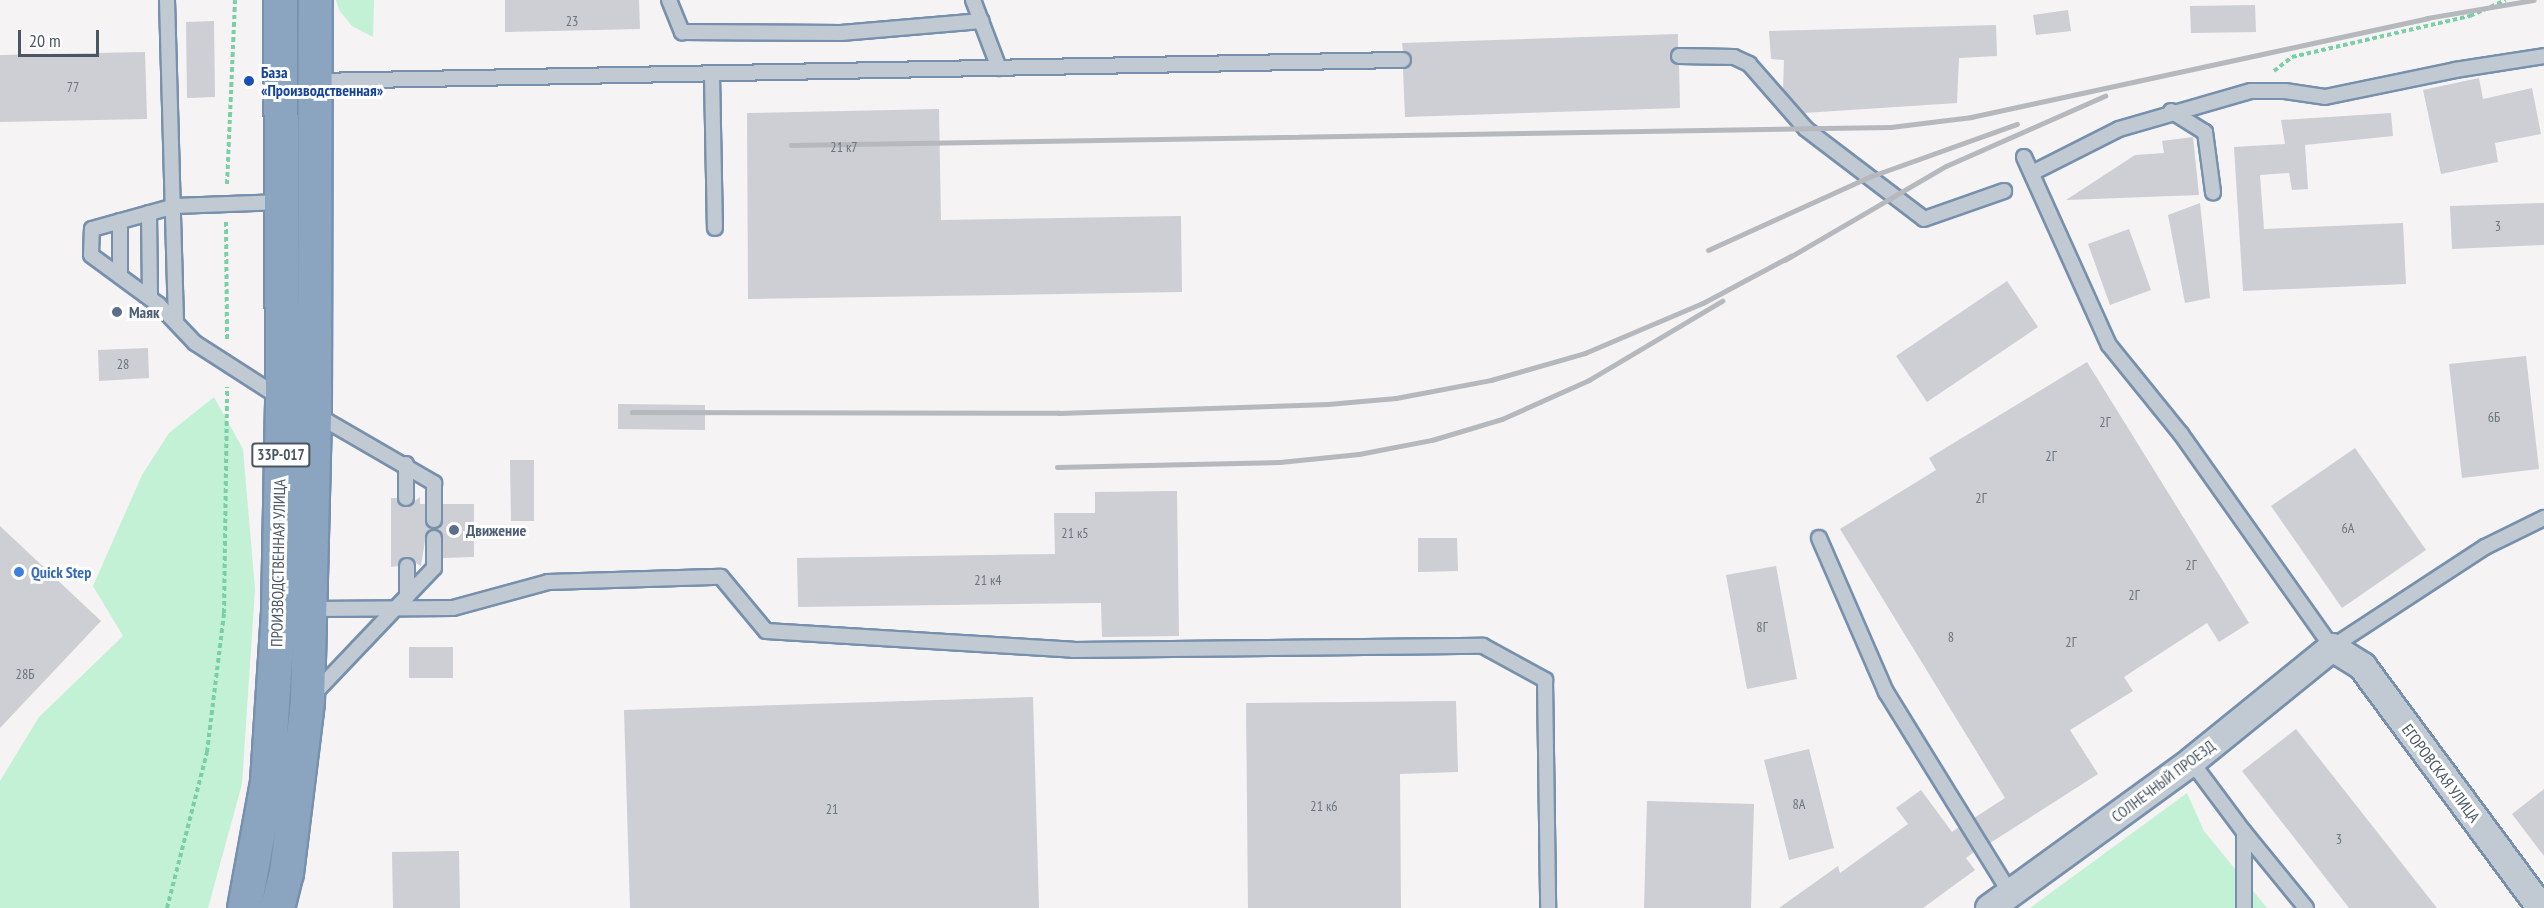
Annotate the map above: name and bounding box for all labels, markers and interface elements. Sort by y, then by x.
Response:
house number: 23 [566,13,578,29]
scale bar [21,18,102,56]
text: 20 m [29,29,61,52]
place label: База «Производственная» [261,62,383,100]
marker: База «Производственная» [242,74,256,88]
house number: 77 [67,79,79,95]
house number: 21 к7 [830,139,858,155]
house number: 3 [2495,218,2501,234]
place label: Маяк [129,302,160,322]
marker: Маяк [110,305,124,319]
house number: 28 [117,356,129,372]
house number: 6Б [2488,409,2500,425]
house number: 2Г [2099,414,2111,430]
road number: 33Р-017 [251,443,311,467]
house number: 2Г [2045,448,2057,464]
street label: ПРОИЗВОДСТВЕННАЯ УЛИЦА [267,479,289,647]
house number: 2Г [1975,490,1987,506]
place label: Движение [466,520,526,540]
house number: 6А [2342,520,2354,536]
marker: Движение [447,523,461,537]
house number: 21 к5 [1061,525,1089,541]
house number: 2Г [2185,557,2197,573]
place label: Quick Step [31,562,92,582]
marker: Quick Step [12,565,26,579]
house number: 21 к4 [974,572,1002,588]
house number: 2Г [2128,587,2140,603]
house number: 8Г [1756,619,1768,635]
house number: 8 [1948,629,1954,645]
house number: 2Г [2065,634,2077,650]
house number: 28Б [16,666,34,682]
street label: ЕГОРОВСКАЯ УЛИЦА [2398,720,2484,826]
street label: СОЛНЕЧНЫЙ ПРОЕЗД [2108,736,2218,826]
house number: 8А [1793,796,1805,812]
house number: 21 к6 [1310,798,1338,814]
house number: 21 [826,801,838,817]
house number: 3 [2336,831,2342,847]

